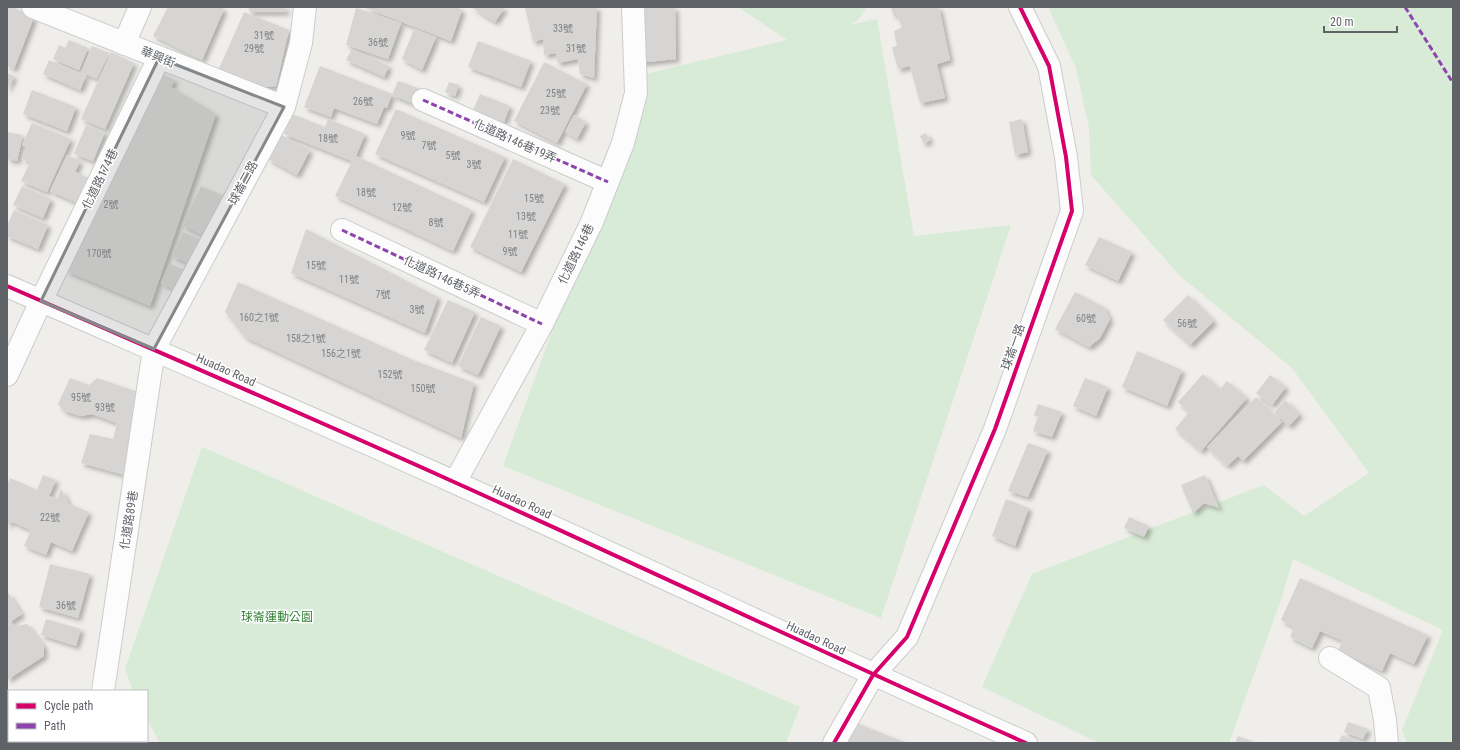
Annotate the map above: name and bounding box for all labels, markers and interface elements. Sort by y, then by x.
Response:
scale bar [1324,8,1397,34]
text: 20 m [1330,15,1354,29]
house number: 33號 [553,23,573,34]
house number: 31號 [254,30,274,41]
house number: 36號 [368,37,388,48]
house number: 29號 [244,43,264,54]
house number: 31號 [566,43,586,54]
street label: 華興街 [139,44,177,70]
house number: 25號 [546,88,566,99]
house number: 26號 [353,96,373,107]
house number: 23號 [540,105,560,116]
street label: 化道路146巷19弄 [471,116,559,166]
house number: 9號 [401,130,415,141]
house number: 18號 [318,133,338,144]
house number: 7號 [422,140,436,151]
street label: 化道路174巷 [79,146,121,212]
house number: 5號 [446,150,460,161]
street label: 球崙二路 [226,159,260,207]
house number: 3號 [467,159,481,170]
house number: 18號 [356,187,376,198]
house number: 15號 [524,193,544,204]
house number: 2號 [104,199,118,210]
house number: 12號 [392,202,412,213]
house number: 13號 [516,211,536,222]
house number: 8號 [429,217,443,228]
street label: 化道路146巷 [555,221,597,287]
house number: 11號 [508,229,528,240]
house number: 9號 [503,246,517,257]
house number: 170號 [87,248,111,259]
street label: 化道路146巷5弄 [401,253,483,301]
house number: 15號 [306,260,326,271]
house number: 11號 [339,274,359,285]
house number: 7號 [376,289,390,300]
house number: 3號 [410,304,424,315]
house number: 160之1號 [239,312,279,323]
house number: 60號 [1076,313,1096,324]
house number: 56號 [1177,318,1197,329]
street label: 球崙一路 [999,322,1027,372]
house number: 158之1號 [286,333,326,344]
house number: 156之1號 [321,348,361,359]
street label: Huadao Road [194,351,258,389]
house number: 152號 [378,369,402,380]
house number: 150號 [411,383,435,394]
house number: 95號 [71,392,91,403]
house number: 93號 [95,402,115,413]
street label: Huadao Road [490,482,554,522]
street label: 化道路89巷 [117,489,141,551]
house number: 22號 [40,512,60,523]
house number: 36號 [56,600,76,611]
park label: 球崙運動公園 [241,610,313,624]
street label: Huadao Road [784,618,848,658]
legend [8,690,148,742]
text: Cycle path [44,699,94,713]
text: Path [44,719,66,733]

